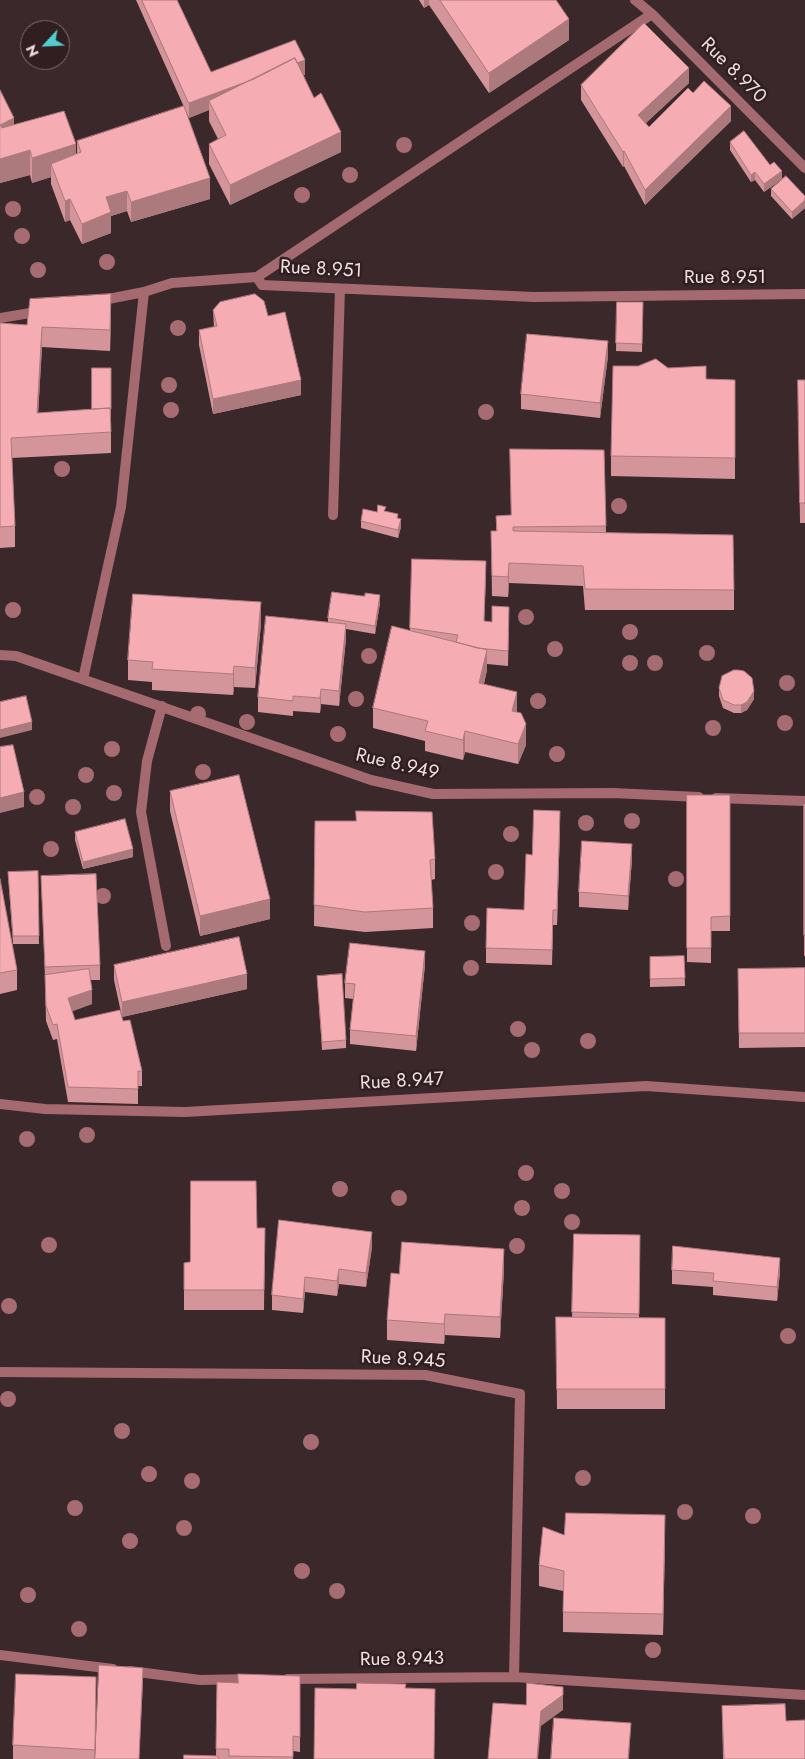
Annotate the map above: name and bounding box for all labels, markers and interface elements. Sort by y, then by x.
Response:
north arrow [20,20,70,70]
street label: Rue 8.970 [695,33,771,109]
text: N [21,42,44,60]
street label: Rue 8.951 [279,256,363,284]
street label: Rue 8.951 [684,267,766,289]
street label: Rue 8.949 [353,744,441,786]
street label: Rue 8.947 [360,1068,444,1096]
street label: Rue 8.945 [360,1346,446,1374]
street label: Rue 8.943 [360,1648,444,1672]

